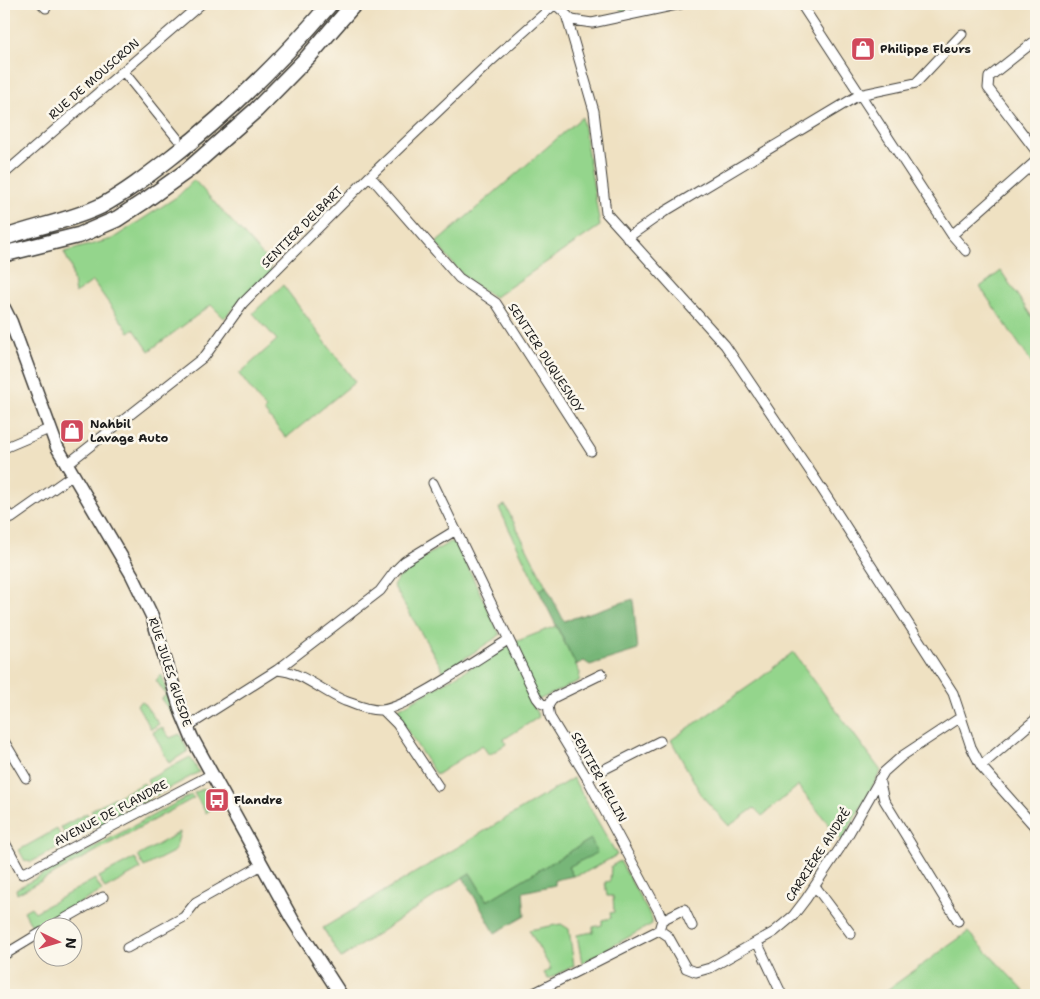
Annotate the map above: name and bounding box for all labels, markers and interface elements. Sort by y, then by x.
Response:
street label: RUE DE MOUSCRON [45,35,143,123]
shop icon: Philippe Fleurs [850,36,876,62]
place label: Philippe Fleurs [880,41,971,57]
street label: SENTIER DELBART [258,182,347,271]
street label: SENTIER DUQUESNOY [504,300,588,417]
place label: Nahbil Lavage Auto [90,416,169,446]
shop icon: Nahbil Lavage Auto [59,418,85,444]
street label: RUE JULES GUESDE [145,615,195,729]
street label: SENTIER HELLIN [568,729,630,825]
street label: AVENUE DE FLANDRE [51,776,171,850]
bus stop icon: Flandre [204,787,230,813]
place label: Flandre [234,792,283,808]
street label: CARRIÈRE ANDRÉ [782,805,854,905]
north arrow [32,916,82,966]
text: N [62,937,80,949]

